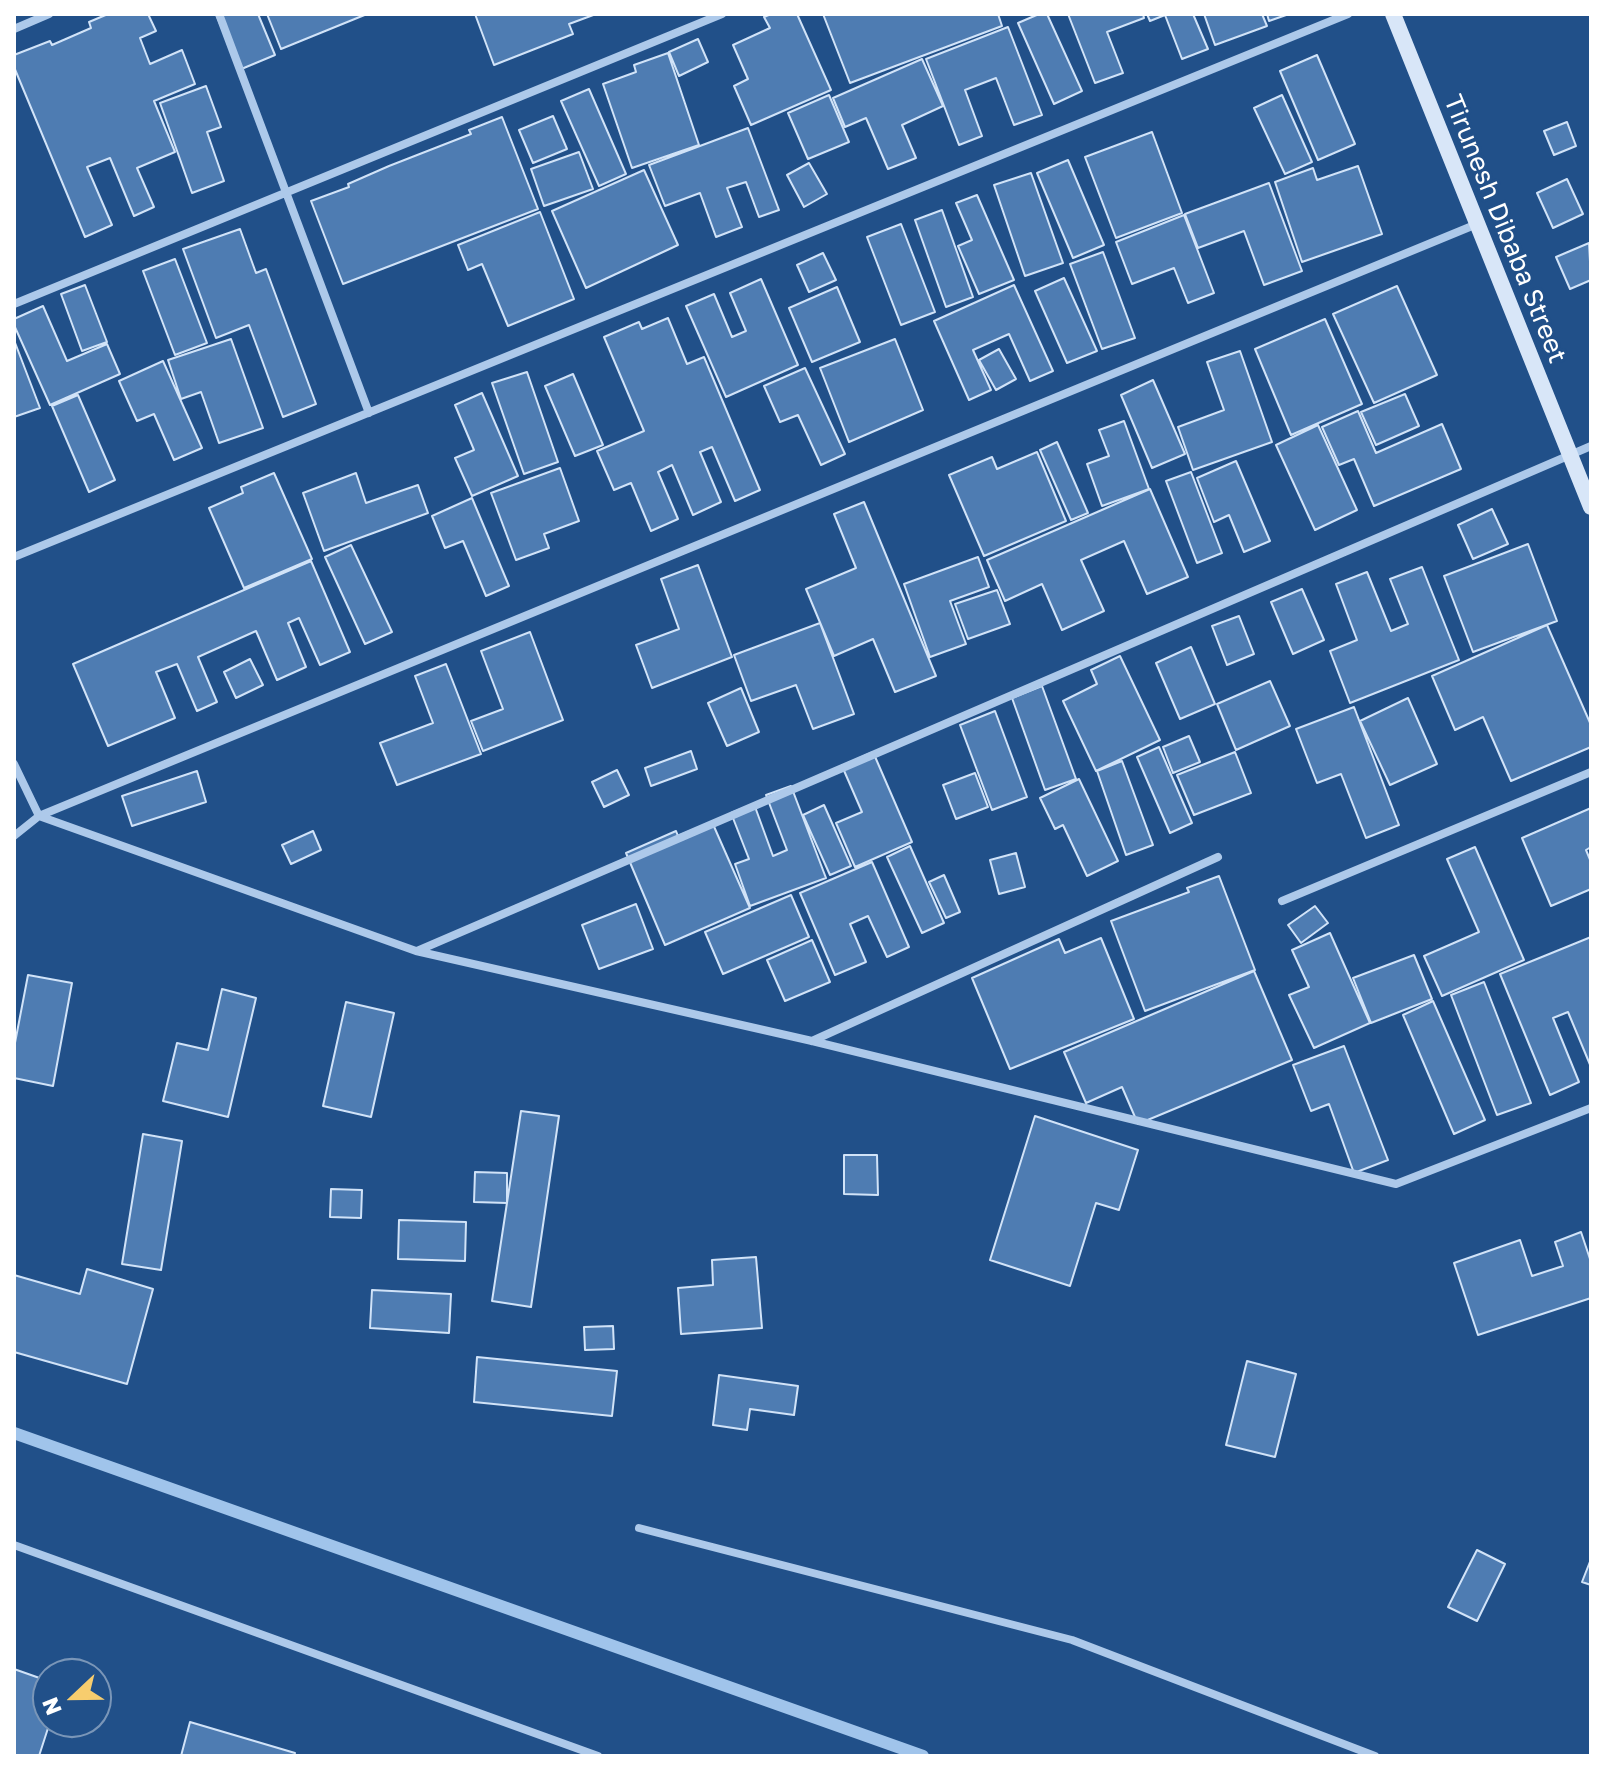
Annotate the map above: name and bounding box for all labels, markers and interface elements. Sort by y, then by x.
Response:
street label: Tirunesh Dibaba Street [1437,90,1573,368]
north arrow [32,1658,112,1738]
text: N [35,1694,67,1719]

